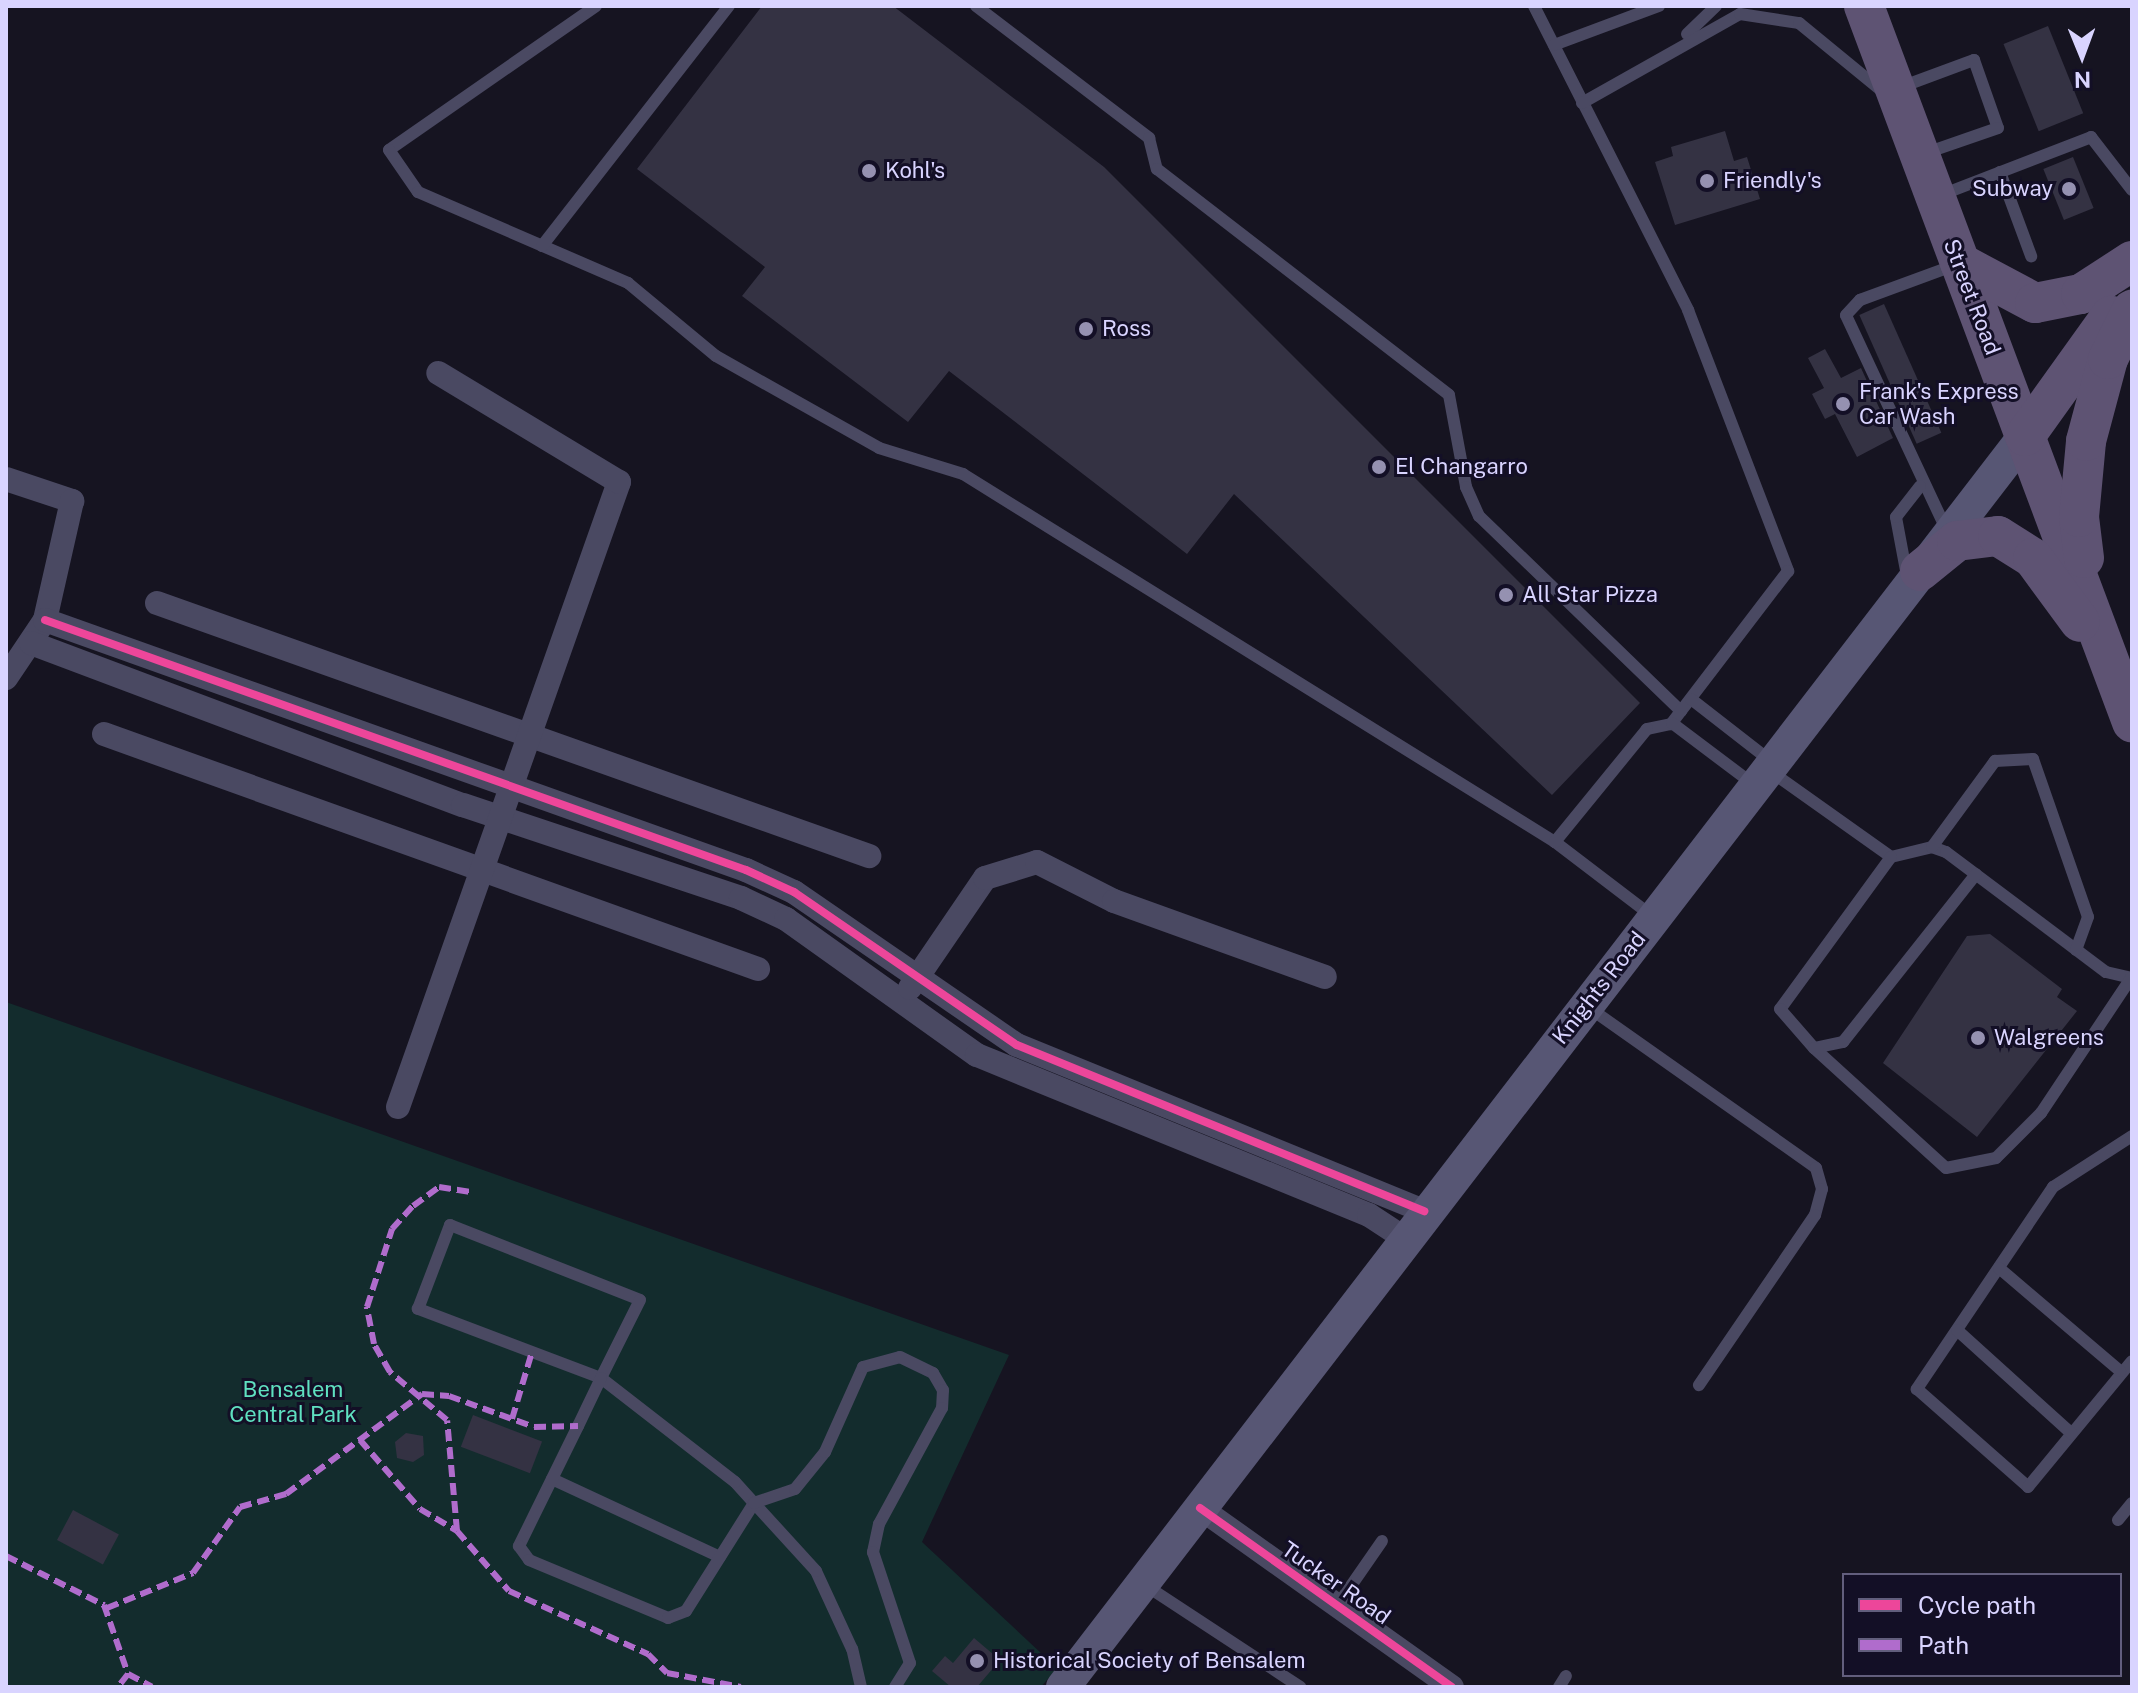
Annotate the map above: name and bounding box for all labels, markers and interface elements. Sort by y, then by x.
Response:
north arrow [2042,16,2122,96]
text: N [2074,67,2091,93]
place label: Kohl's [885,158,945,184]
marker: Kohl's [860,162,878,180]
place label: Friendly's [1723,168,1822,194]
marker: Friendly's [1698,172,1716,190]
place label: Subway [1972,176,2053,202]
marker: Subway [2060,180,2078,198]
street label: Street Road [1938,235,2006,359]
place label: Ross [1102,316,1151,342]
marker: Ross [1077,320,1095,338]
place label: Frank's Express Car Wash [1859,378,2019,430]
marker: Frank's Express Car Wash [1834,395,1852,413]
place label: El Changarro [1395,454,1528,480]
marker: El Changarro [1370,458,1388,476]
place label: All Star Pizza [1522,582,1658,608]
marker: All Star Pizza [1497,586,1515,604]
street label: Knights Road [1547,926,1651,1050]
place label: Walgreens [1994,1025,2104,1051]
marker: Walgreens [1969,1029,1987,1047]
park label: Bensalem Central Park [229,1376,357,1428]
street label: Tucker Road [1277,1536,1395,1630]
legend [1842,1573,2122,1677]
text: Cycle path [1918,1591,2036,1619]
text: Path [1918,1631,1969,1659]
place label: Historical Society of Bensalem [993,1648,1306,1674]
marker: Historical Society of Bensalem [968,1652,986,1670]

